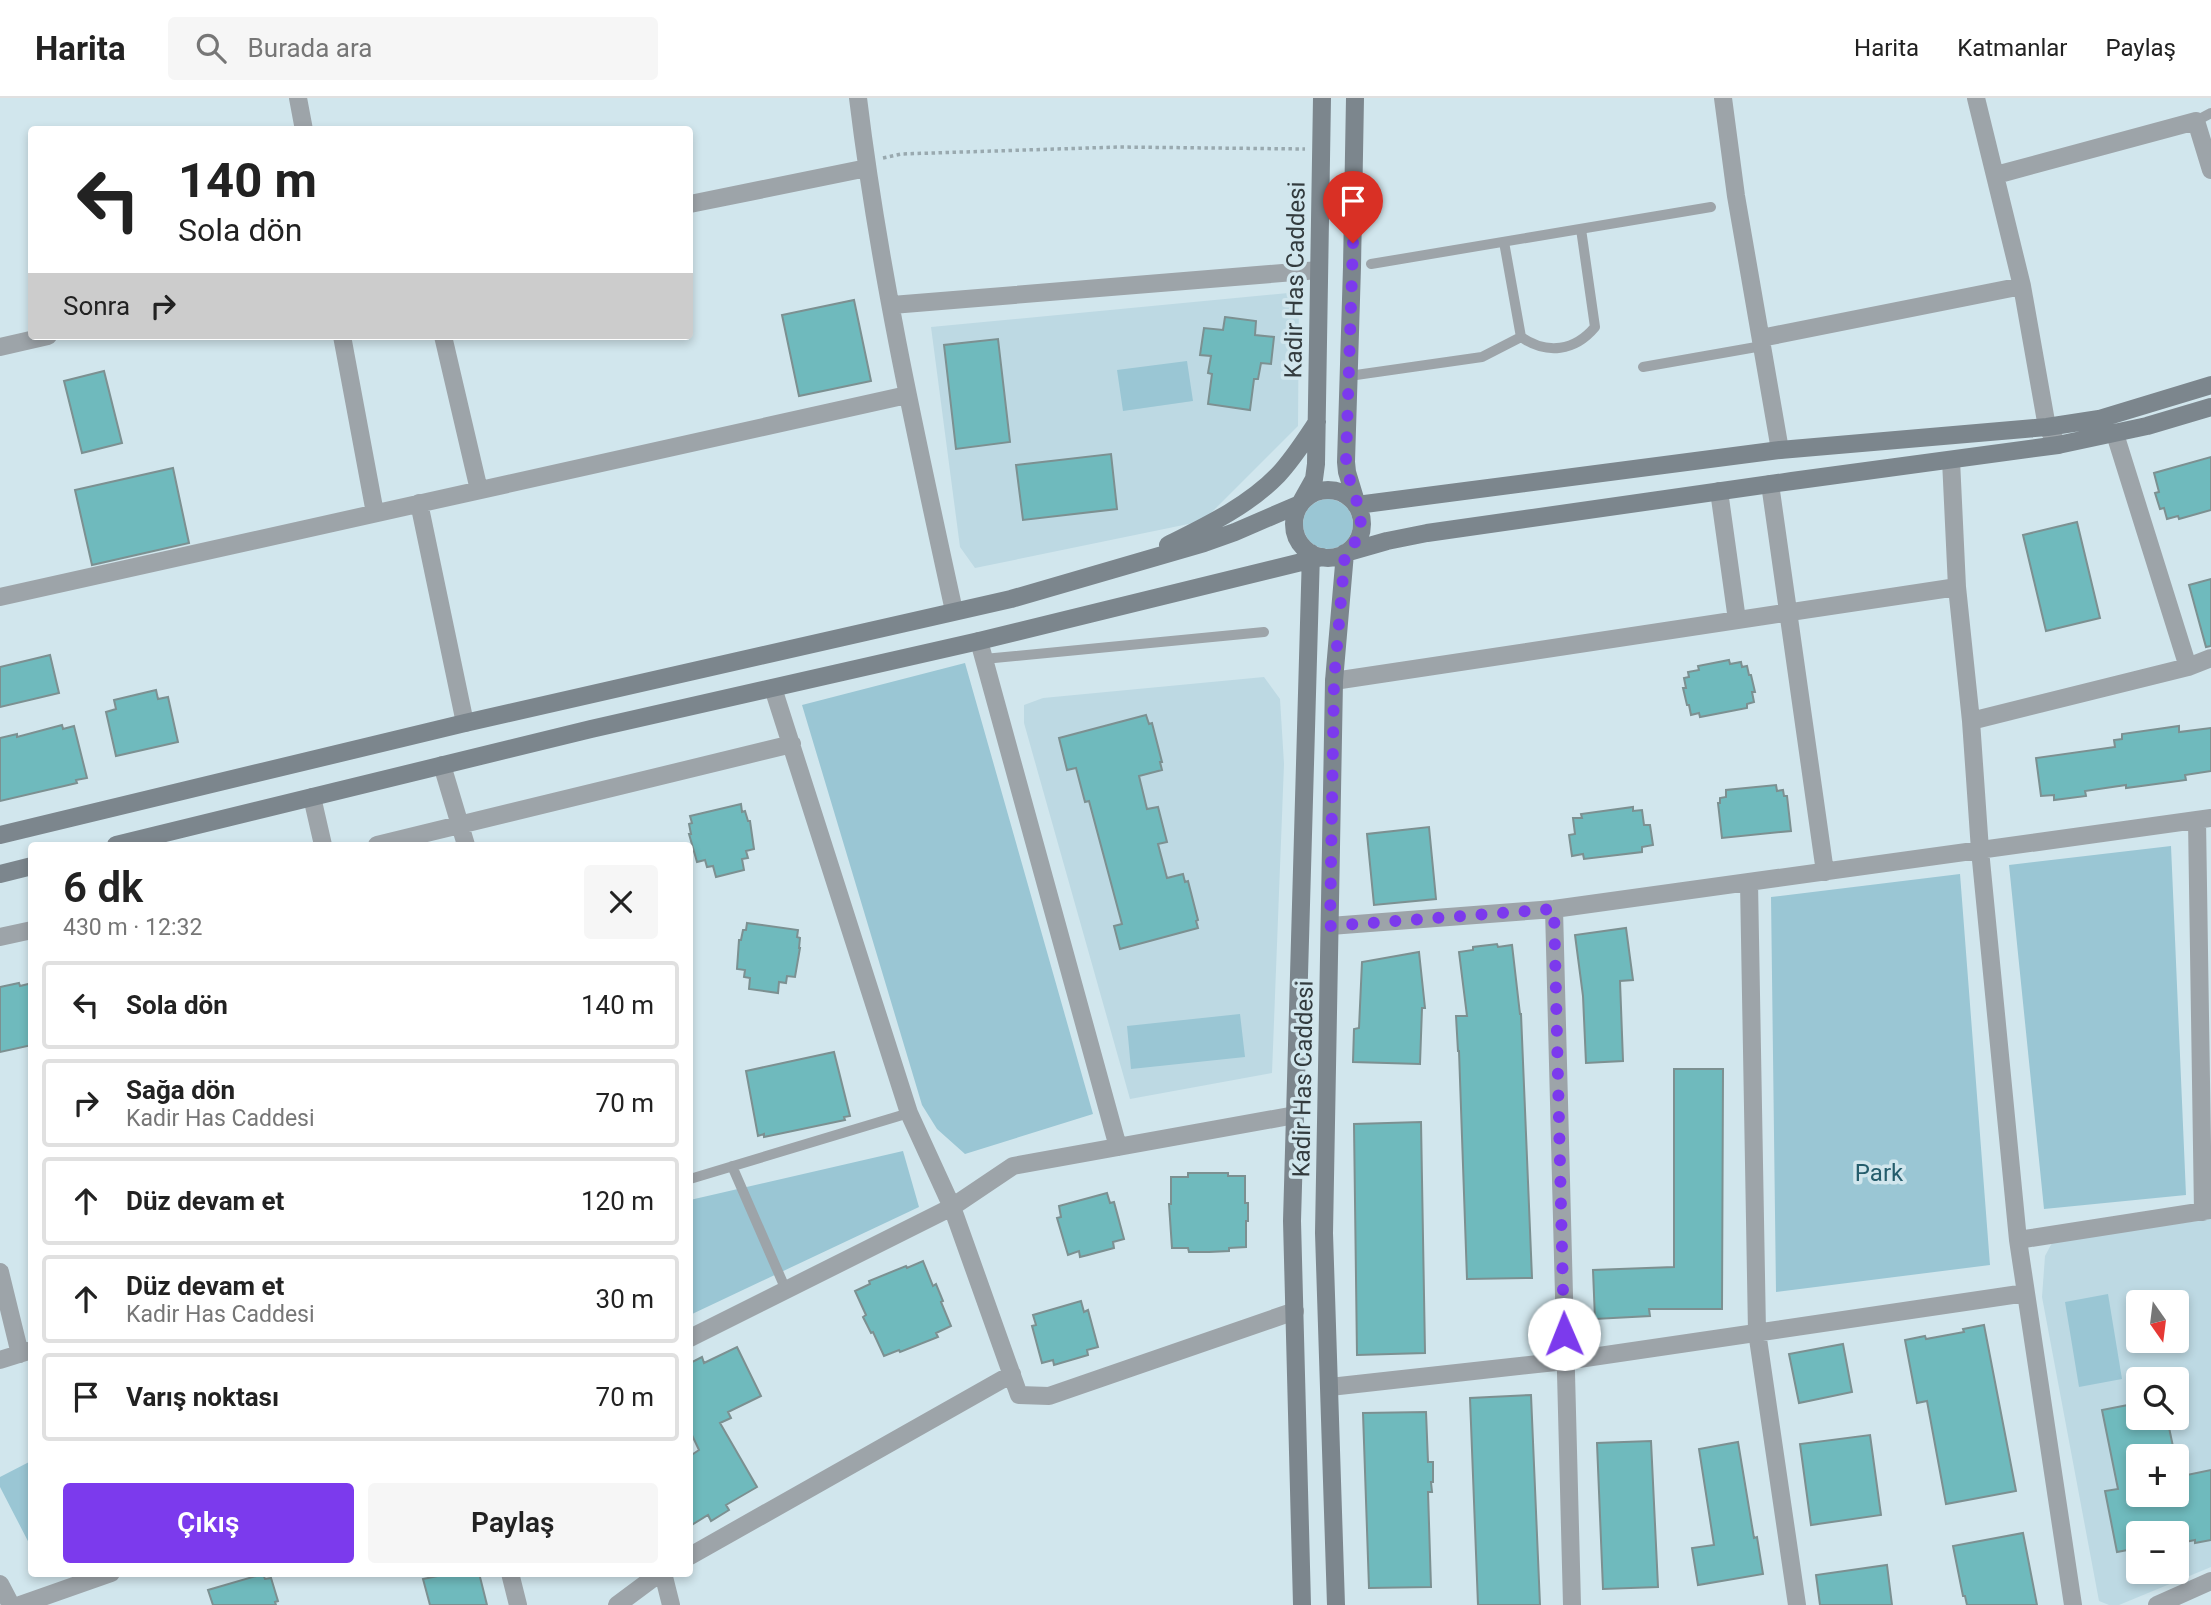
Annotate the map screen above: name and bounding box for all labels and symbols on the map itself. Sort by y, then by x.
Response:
pin [1323,171,1383,243]
street label: Kadir Has Caddesi [1279,181,1311,379]
street label: Kadir Has Caddesi [1287,980,1319,1178]
park label: Park [1855,1159,1904,1187]
north arrow [2126,1290,2189,1353]
position arrow [1527,1297,1601,1371]

